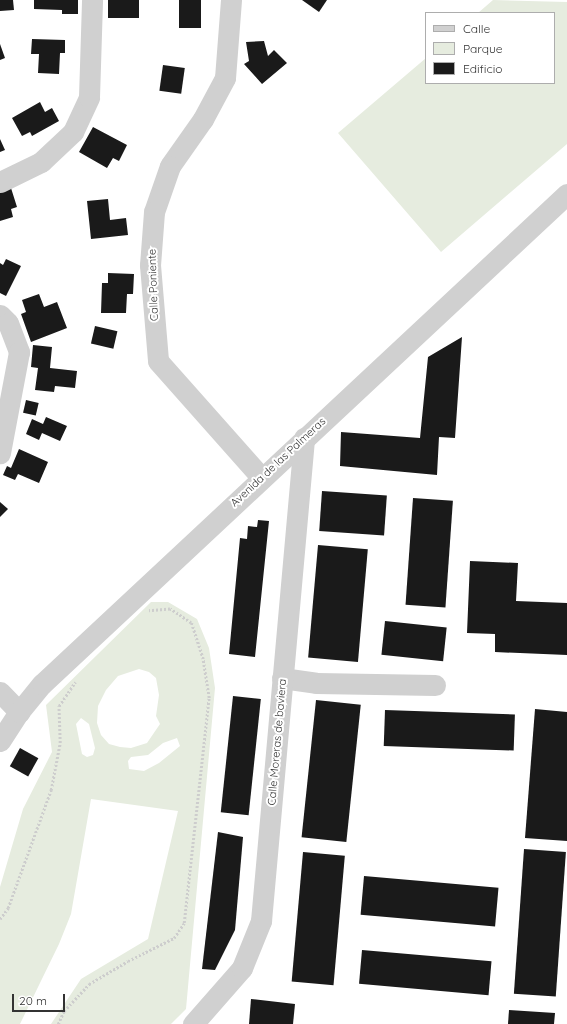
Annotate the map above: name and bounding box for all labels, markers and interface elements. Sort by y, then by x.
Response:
legend [425,12,555,84]
text: Calle [463,21,490,36]
text: Parque [463,41,503,56]
text: Edificio [463,61,503,76]
street label: Calle Poniente [145,249,161,321]
street label: Avenida de las Palmeras [228,415,328,509]
street label: Calle Moreras de baviera [265,678,289,806]
scale bar [14,986,67,1012]
text: 20 m [19,993,47,1008]

